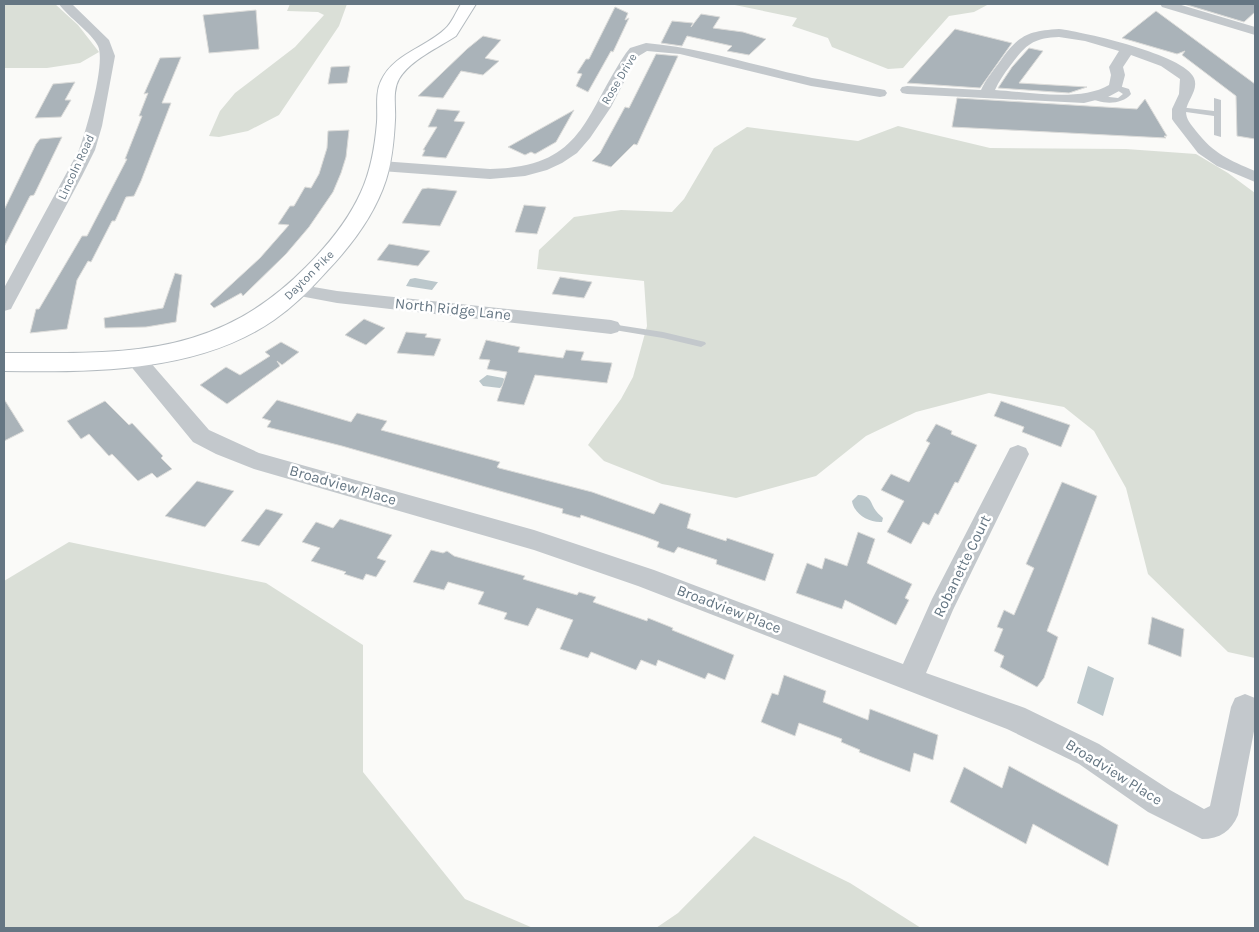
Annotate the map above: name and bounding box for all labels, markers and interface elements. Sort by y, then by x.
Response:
street label: Rose Drive [598,51,640,107]
street label: Lincoln Road [55,132,97,202]
street label: Dayton Pike [281,247,337,303]
street label: North Ridge Lane [394,294,512,324]
street label: Broadview Place [287,461,399,509]
street label: Robanette Court [929,512,995,620]
street label: Broadview Place [674,581,784,637]
street label: Broadview Place [1062,735,1166,809]

